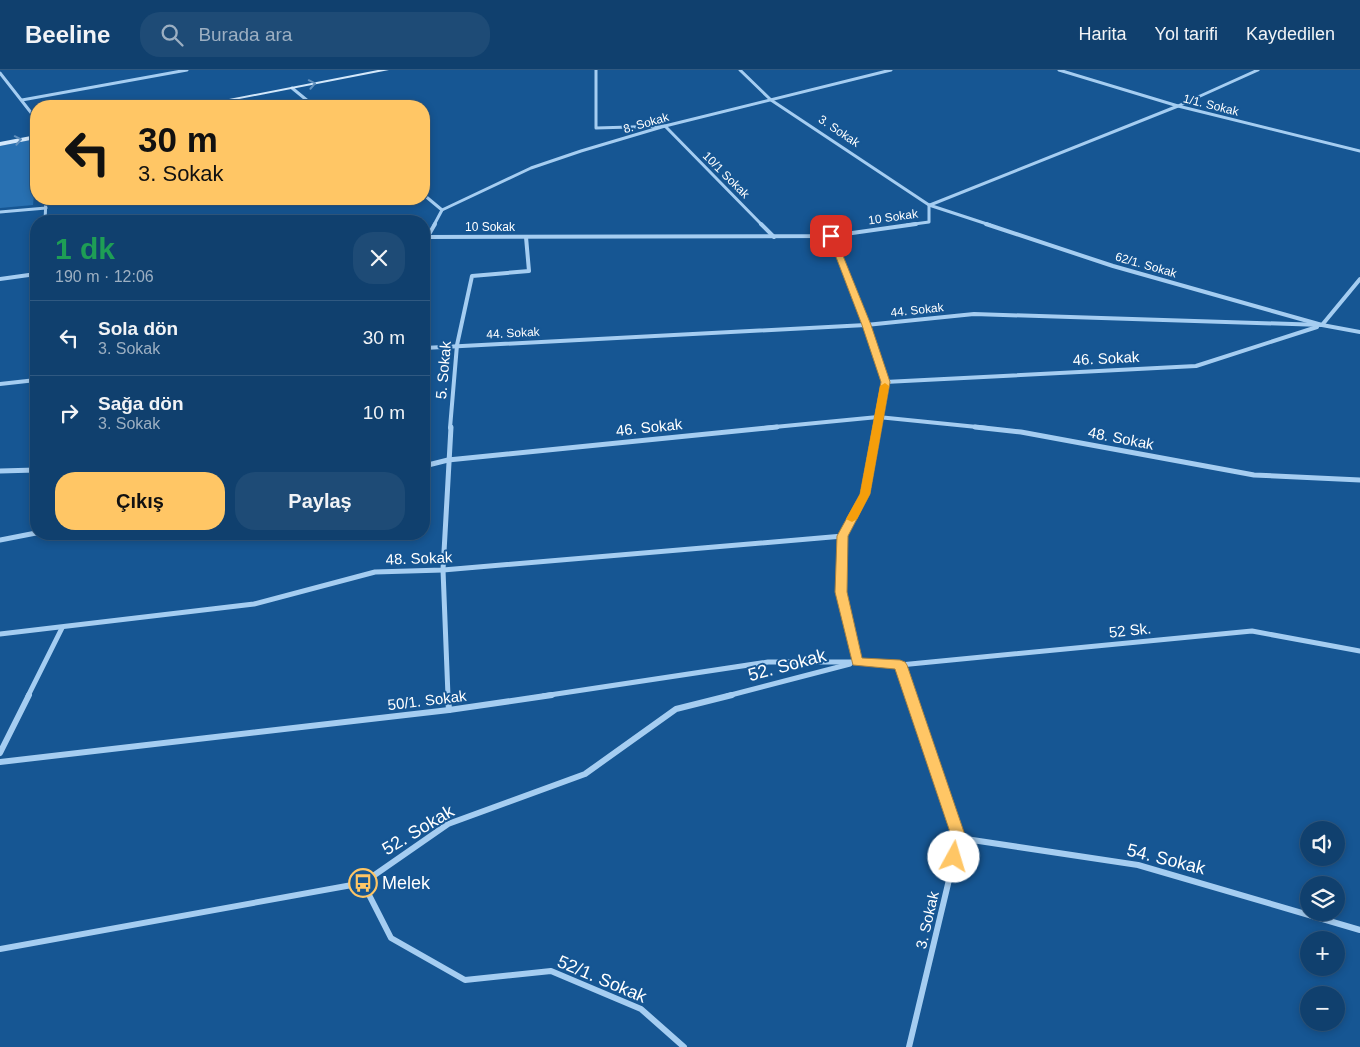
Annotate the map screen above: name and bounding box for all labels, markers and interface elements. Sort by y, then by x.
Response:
search box [140,12,490,57]
text: Beeline [25,21,110,48]
icon: search [158,21,186,49]
text: Burada ara [198,24,292,45]
text: Harita [1079,24,1127,44]
text: Yol tarifi [1155,24,1218,44]
text: Kaydedilen [1246,24,1335,44]
one-way arrow [308,79,317,90]
street label: 1/1. Sokak [1182,91,1241,119]
street label: 8. Sokak [622,110,671,136]
street label: 3. Sokak [816,112,863,150]
icon: left [55,120,120,185]
text: 30 m [138,120,218,159]
one-way arrow [14,136,23,146]
street label: 10/1 Sokak [700,149,753,202]
text: 3. Sokak [138,161,224,186]
street label: 10 Sokak [867,206,920,227]
pin [810,215,852,257]
street label: 10 Sokak [465,220,516,234]
icon: arrive [817,222,845,250]
text: 1 dk [55,232,115,265]
button: close [353,232,405,284]
street label: 62/1. Sokak [1114,250,1179,281]
text: 190 m · 12:06 [55,268,154,285]
street label: 44. Sokak [890,300,945,320]
text: Sola dön [98,318,178,339]
icon: left [55,324,83,352]
street label: 44. Sokak [486,325,541,341]
text: 30 m [363,327,405,348]
text: 3. Sokak [98,340,160,357]
street label: 5. Sokak [432,340,454,400]
street label: 46. Sokak [1072,348,1140,368]
text: Sağa dön [98,393,184,414]
icon: right [55,399,83,427]
text: 10 m [363,402,405,423]
text: 3. Sokak [98,415,160,432]
street label: 46. Sokak [615,415,684,439]
street label: 48. Sokak [1087,423,1156,453]
button: Çıkış [55,472,225,530]
button: Paylaş [235,472,405,530]
street label: 48. Sokak [385,548,453,568]
street label: 52 Sk. [1108,619,1152,641]
street label: 52. Sokak [746,645,829,685]
street label: 50/1. Sokak [387,687,468,713]
street label: 52. Sokak [379,800,458,859]
map controls [1300,821,1345,1031]
button: sound [1300,821,1345,866]
position arrow [927,830,979,882]
street label: 54. Sokak [1125,840,1208,879]
bus stop icon: Melek [348,868,378,898]
place label: Melek [382,873,431,893]
button: layers [1300,876,1345,921]
street label: 3. Sokak [912,889,942,950]
button: + [1300,931,1345,976]
street label: 52/1. Sokak [554,951,651,1007]
button: − [1300,986,1345,1031]

